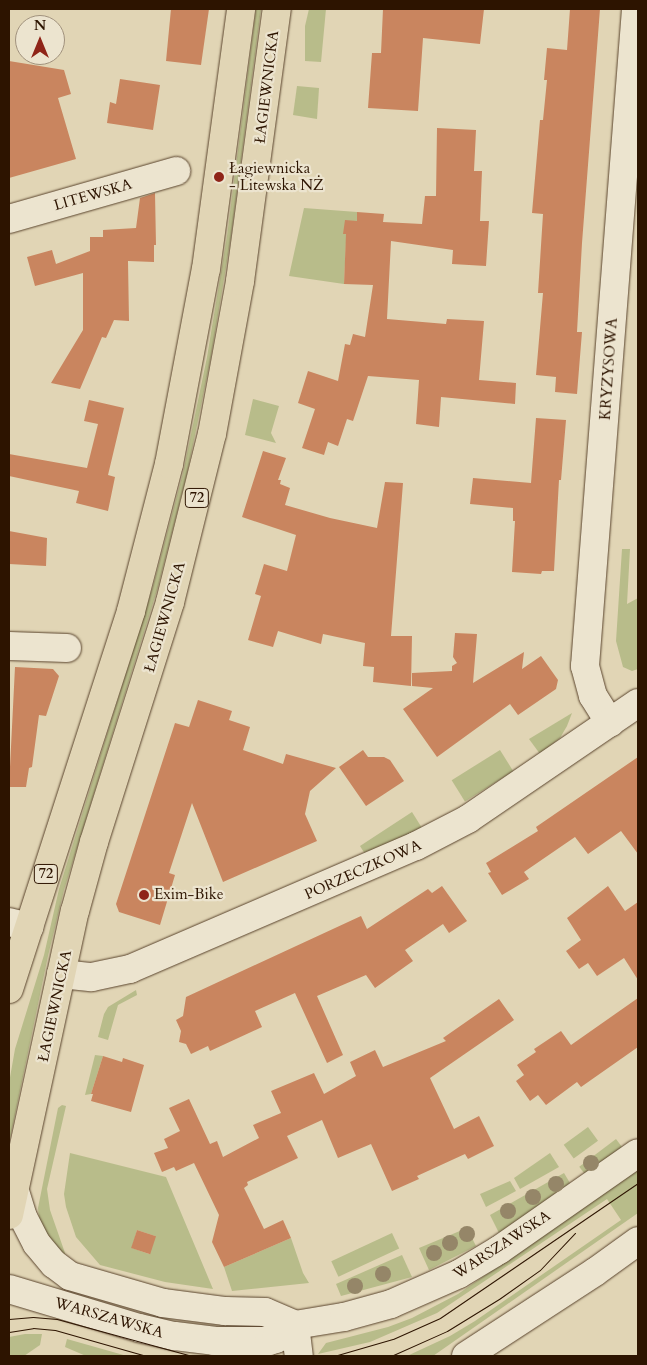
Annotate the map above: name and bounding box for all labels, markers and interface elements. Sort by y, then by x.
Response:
north arrow [15,15,65,65]
text: N [34,16,46,35]
street label: ŁAGIEWNICKA [251,29,283,145]
place label: Łagiewnicka - Litewska NŻ [229,159,324,194]
marker: Łagiewnicka - Litewska NŻ [213,171,225,183]
street label: LITEWSKA [52,175,134,215]
street label: KRYZYSOWA [596,317,622,421]
road number: 72 [184,486,210,509]
street label: ŁAGIEWNICKA [141,560,189,674]
street label: PORZECZKOWA [302,836,424,904]
road number: 72 [34,862,58,886]
place label: Exim-Bike [154,886,224,904]
marker: Exim-Bike [138,889,150,901]
street label: ŁAGIEWNICKA [34,948,76,1064]
street label: WARSZAWSKA [450,1207,554,1283]
street label: WARSZAWSKA [52,1294,166,1342]

